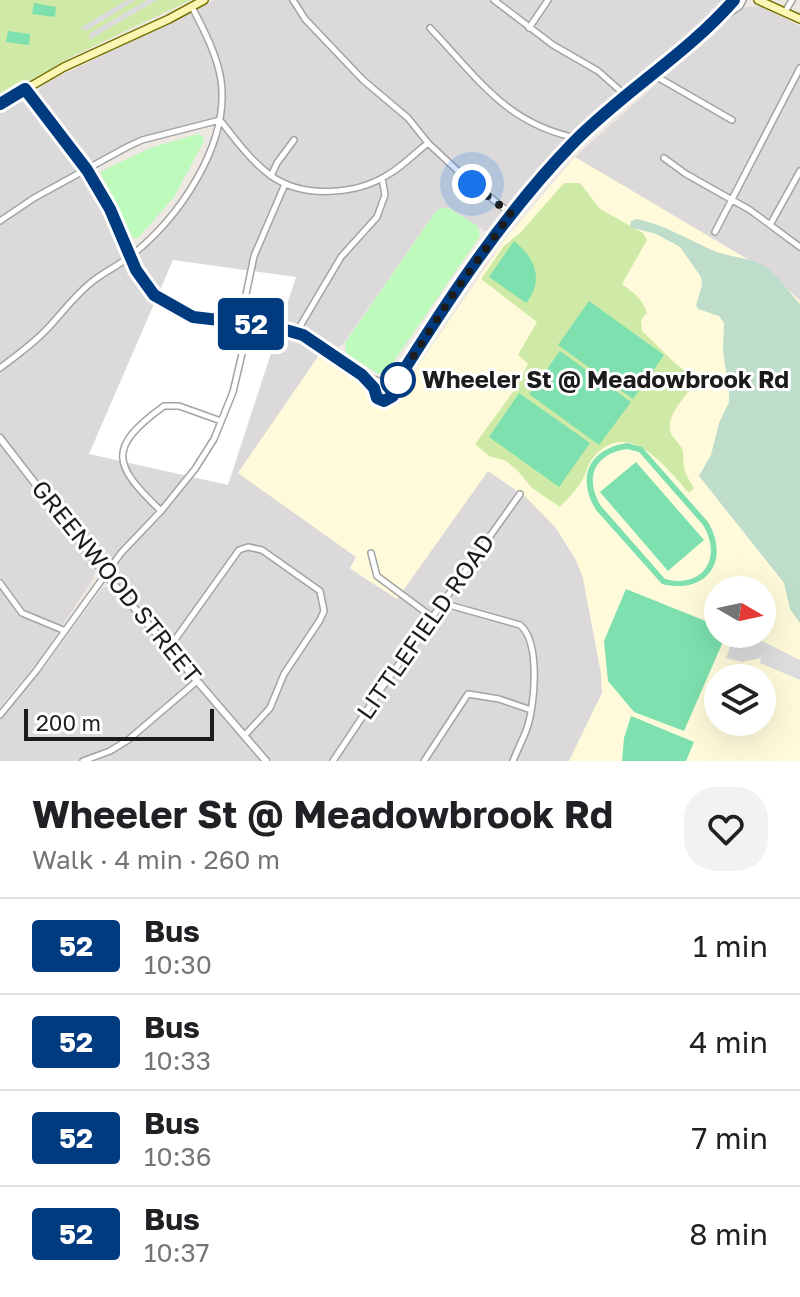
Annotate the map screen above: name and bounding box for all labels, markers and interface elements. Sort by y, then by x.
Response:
your location [452,164,492,204]
line badge: 52 [215,298,287,350]
text: 52 [234,307,268,340]
marker: Wheeler St @ Meadowbrook Rd [381,363,415,397]
place label: Wheeler St @ Meadowbrook Rd [422,364,789,393]
street label: GREENWOOD STREET [26,474,208,688]
street label: LITTLEFIELD ROAD [350,528,500,724]
north arrow [704,576,776,648]
map controls [704,576,776,736]
button: layers [704,664,776,736]
scale bar [24,705,214,741]
text: 200 m [36,709,101,736]
button: heart [684,787,768,871]
text: Wheeler St @ Meadowbrook Rd [32,791,613,836]
text: Walk · 4 min · 260 m [32,844,280,875]
text: Bus [144,913,200,949]
text: 1 min [693,928,768,964]
text: 52 [59,929,93,962]
text: 10:30 [144,949,212,980]
text: Bus [144,1009,200,1045]
text: 4 min [689,1024,768,1060]
text: 52 [59,1025,93,1058]
text: 10:33 [144,1045,211,1076]
text: Bus [144,1105,200,1141]
text: 7 min [692,1120,768,1156]
text: 52 [59,1121,93,1154]
text: 10:36 [144,1141,211,1172]
text: Bus [144,1201,200,1237]
text: 8 min [689,1216,768,1252]
text: 52 [59,1217,93,1250]
text: 10:37 [144,1237,210,1268]

